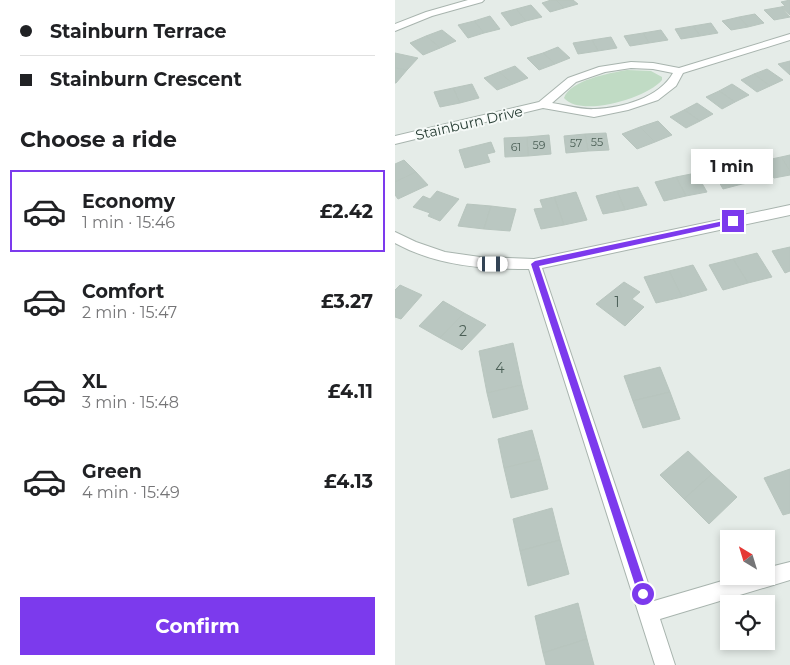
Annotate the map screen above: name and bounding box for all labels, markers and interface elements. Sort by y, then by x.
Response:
text: Stainburn Terrace [50,20,227,43]
text: Stainburn Crescent [50,68,242,91]
street label: Stainburn Drive [414,102,524,144]
text: Choose a ride [20,126,177,153]
house number: 55 [591,135,603,149]
house number: 57 [570,136,582,150]
house number: 59 [533,138,546,152]
house number: 61 [511,140,521,154]
callout: 1 min [692,148,774,184]
text: 1 min [710,157,754,176]
icon: car [22,189,67,234]
text: Economy [82,190,175,213]
text: £2.42 [320,200,373,223]
route end [722,210,744,232]
text: 1 min · 15:46 [82,213,175,232]
car [478,257,508,272]
icon: car [22,279,67,324]
text: Comfort [82,280,164,303]
text: £3.27 [321,290,373,313]
house number: 1 [614,293,620,311]
text: 2 min · 15:47 [82,303,177,322]
house number: 2 [459,322,467,340]
house number: 4 [495,359,505,377]
icon: car [22,369,67,414]
text: XL [82,370,107,393]
text: £4.11 [328,380,373,403]
text: 3 min · 15:48 [82,393,179,412]
icon: car [22,459,67,504]
text: Green [82,460,142,483]
text: £4.13 [324,470,373,493]
text: 4 min · 15:49 [82,483,180,502]
north arrow [720,530,775,585]
map controls [720,530,775,650]
route start [632,583,654,605]
button: locate [720,595,775,650]
button: Confirm [20,597,375,655]

